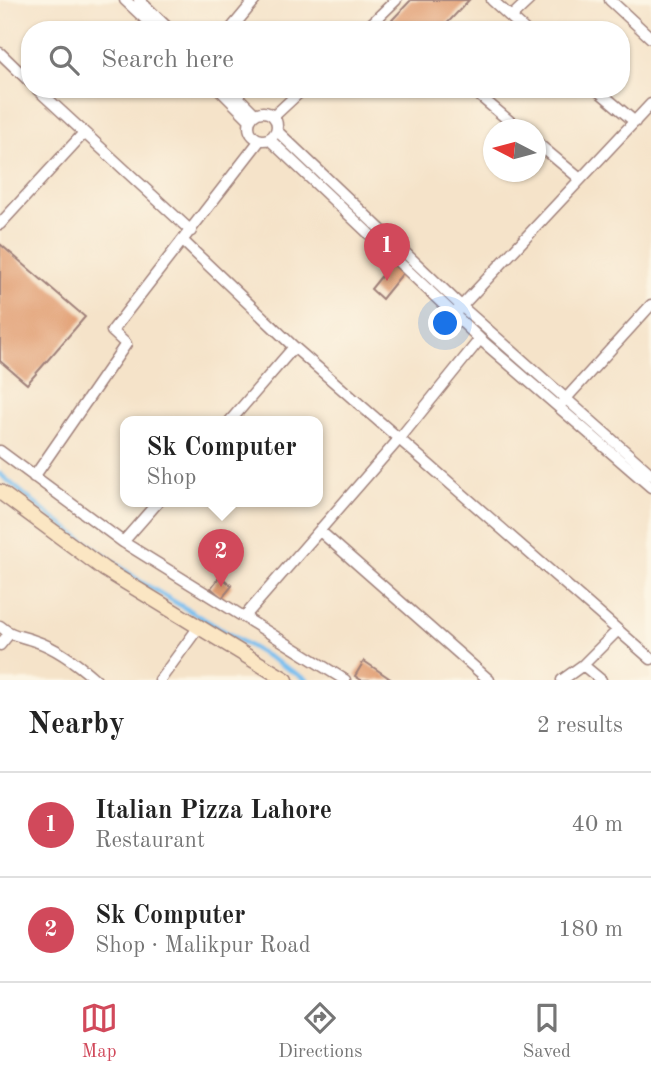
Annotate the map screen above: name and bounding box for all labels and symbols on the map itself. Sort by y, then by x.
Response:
north arrow [483,119,546,182]
pin: 1 [364,223,410,281]
your location [428,306,462,340]
pin: 2 [198,529,244,587]

